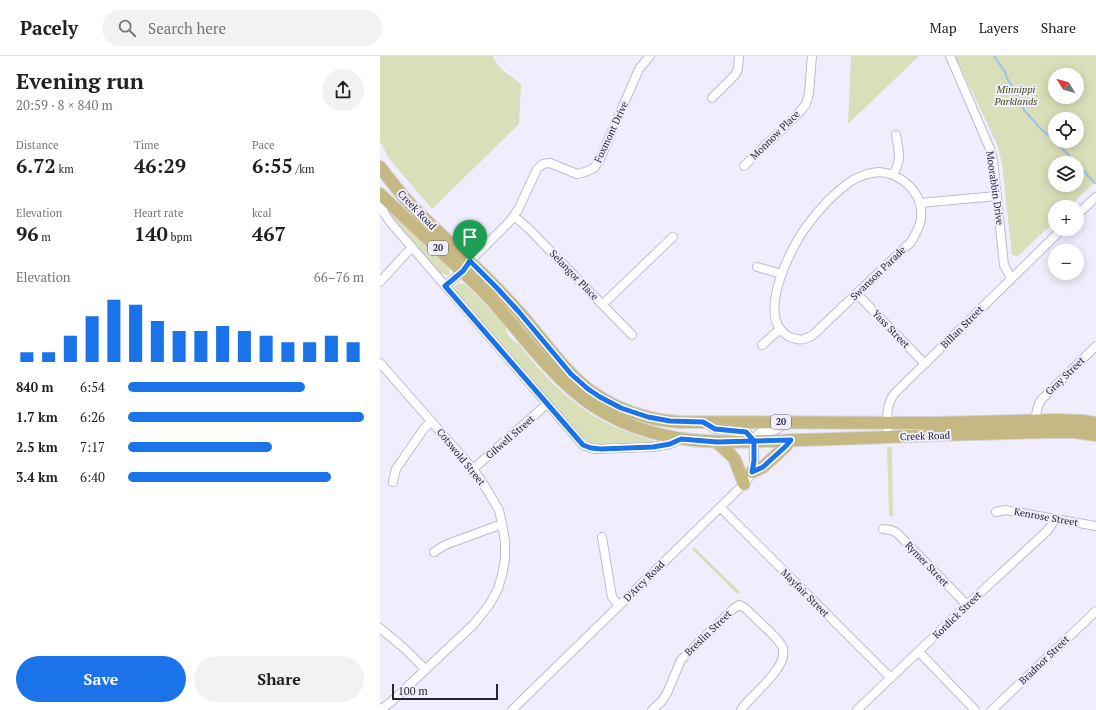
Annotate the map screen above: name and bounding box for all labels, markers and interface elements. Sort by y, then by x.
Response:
search box [102,10,382,46]
text: Pacely [20,15,78,40]
icon: search [116,17,138,39]
text: Search here [148,18,226,38]
text: Map [930,18,957,37]
text: Layers [979,18,1019,37]
text: Share [1041,18,1076,37]
text: Evening run [16,66,144,95]
north arrow [1048,68,1084,104]
map controls [1048,68,1084,280]
button: share [322,69,364,111]
park label: Minnippi Parklands [994,83,1037,108]
text: 20:59 · 8 × 840 m [16,96,113,114]
street label: Foxmont Drive [591,99,631,165]
street label: Monnow Place [748,108,802,162]
button: locate [1048,112,1084,148]
text: Distance [16,138,59,152]
text: Time [134,138,159,152]
text: Pace [252,138,275,152]
street label: Moorabbin Drive [983,150,1007,226]
text: 6.72 [16,152,56,179]
text: 46:29 [134,152,186,179]
text: 6:55 [252,152,293,179]
button: layers [1048,156,1084,192]
text: km [56,162,74,176]
text: /km [293,162,314,176]
street label: Creek Road [395,187,439,233]
button: + [1048,200,1084,236]
text: Elevation [16,206,62,220]
text: Heart rate [134,206,183,220]
text: kcal [252,206,272,220]
text: 96 [16,220,39,247]
text: 140 [134,220,168,247]
text: 467 [252,220,286,247]
pin [453,220,487,261]
icon: arrive [459,226,481,248]
text: m [39,230,51,244]
text: bpm [168,230,192,244]
road number: 20 [428,241,448,255]
street label: Swanson Parade [847,243,909,303]
button: − [1048,244,1084,280]
street label: Selangor Place [547,247,601,303]
text: Elevation [16,268,71,286]
text: 66–76 m [314,268,364,286]
street label: Billan Street [938,303,986,351]
street label: Yass Street [869,307,913,351]
street label: Gray Street [1043,354,1088,398]
text: 840 m [16,378,54,396]
text: 6:54 [80,378,105,396]
text: 1.7 km [16,408,58,426]
text: 6:26 [80,408,105,426]
street label: Gilwell Street [483,412,537,462]
road number: 20 [771,415,791,429]
street label: Cotswold Street [434,426,488,489]
street label: Creek Road [900,429,951,443]
text: 2.5 km [16,438,58,456]
text: 7:17 [80,438,105,456]
text: 3.4 km [16,468,58,486]
text: 6:40 [80,468,105,486]
street label: Kenrose Street [1013,505,1079,529]
street label: Rymer Street [902,539,952,589]
street label: D'Arcy Road [621,557,668,604]
street label: Mayfair Street [778,566,832,620]
street label: Kordick Street [930,588,984,642]
street label: Breslin Street [682,607,734,659]
street label: Bradnor Street [1016,633,1072,687]
button: Save [16,656,186,702]
button: Share [194,656,364,702]
scale bar [392,682,498,701]
text: 100 m [398,684,428,698]

